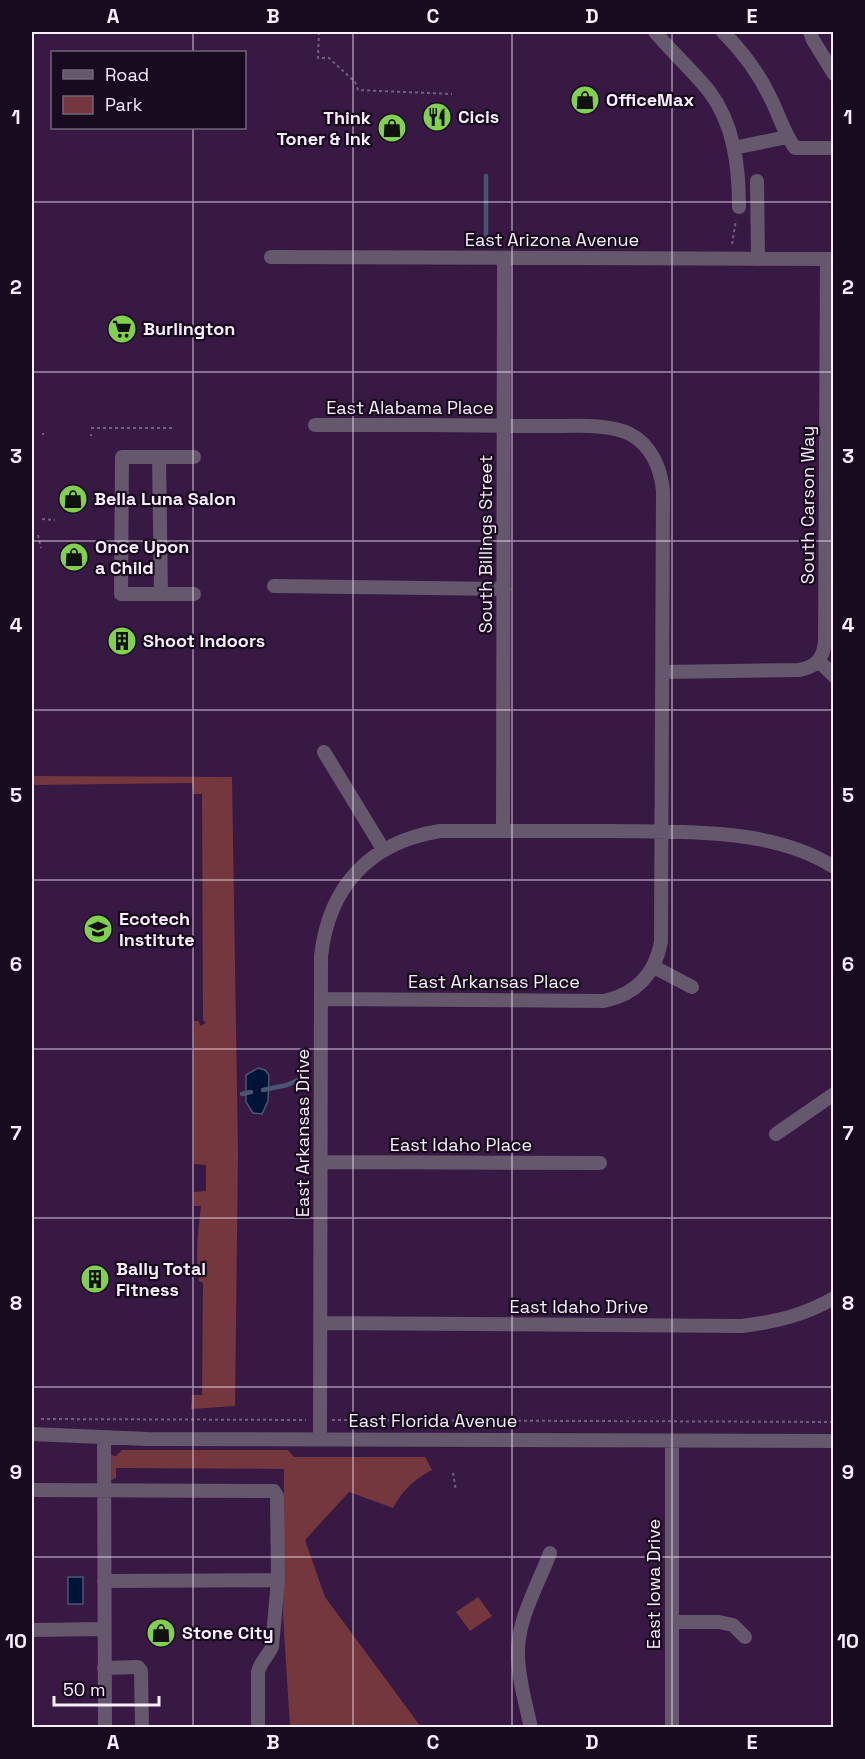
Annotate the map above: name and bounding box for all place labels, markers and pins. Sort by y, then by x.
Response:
shop icon: OfficeMax [569,84,601,116]
place label: OfficeMax [606,88,694,111]
restaurant icon: Cicis [421,101,453,133]
place label: Cicis [458,105,499,128]
place label: Think Toner & Ink [277,106,371,150]
shop icon: Think Toner & Ink [376,112,408,144]
supermarket icon: Burlington [106,313,138,345]
place label: Burlington [143,317,235,340]
shop icon: Bella Luna Salon [57,483,89,515]
place label: Bella Luna Salon [94,487,236,510]
place label: Once Upon a Child [95,535,189,579]
shop icon: Once Upon a Child [58,541,90,573]
building icon: Shoot Indoors [106,625,138,657]
place label: Shoot Indoors [143,629,265,652]
place label: Ecotech Institute [119,907,195,951]
school or university icon: Ecotech Institute [82,913,114,945]
place label: Bally Total Fitness [116,1257,206,1301]
building icon: Bally Total Fitness [79,1263,111,1295]
shop icon: Stone City [145,1617,177,1649]
place label: Stone City [182,1621,274,1644]

